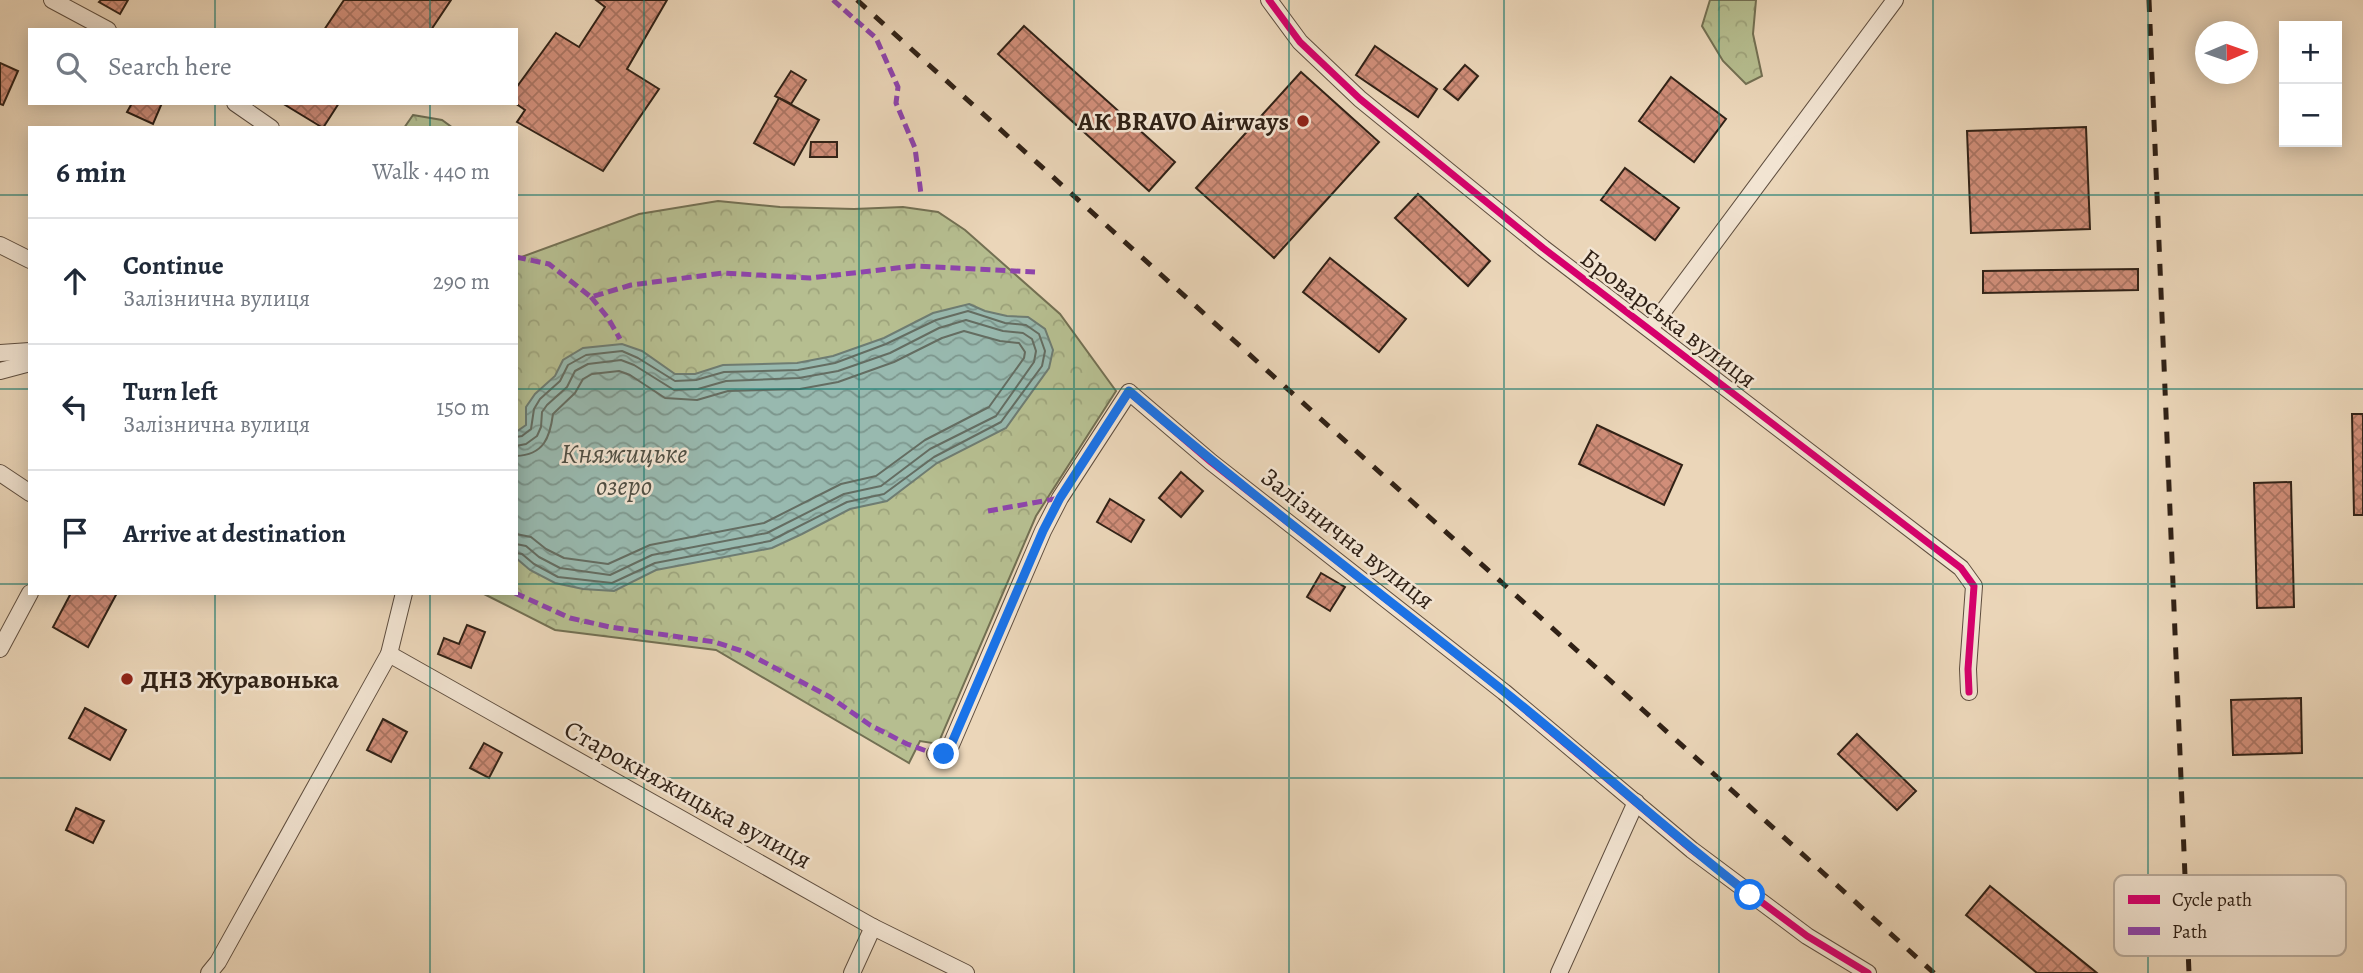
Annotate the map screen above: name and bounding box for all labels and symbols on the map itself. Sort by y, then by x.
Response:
north arrow [2195,21,2258,84]
place label: АК BRAVO Airways [1076,104,1289,139]
marker: АК BRAVO Airways [1295,113,1311,129]
street label: Броварська вулиця [1573,241,1764,396]
water label: Княжицьке озеро [561,435,687,505]
street label: Залізнична вулиця [1254,459,1442,617]
place label: ДНЗ Журавонька [141,662,340,697]
marker: ДНЗ Журавонька [119,671,135,687]
street label: Старокняжицька вулиця [558,712,818,877]
route end [928,738,959,769]
legend [2114,875,2346,956]
route start [1734,879,1765,910]
text: Cycle path [2172,887,2252,913]
text: Path [2172,919,2207,945]

